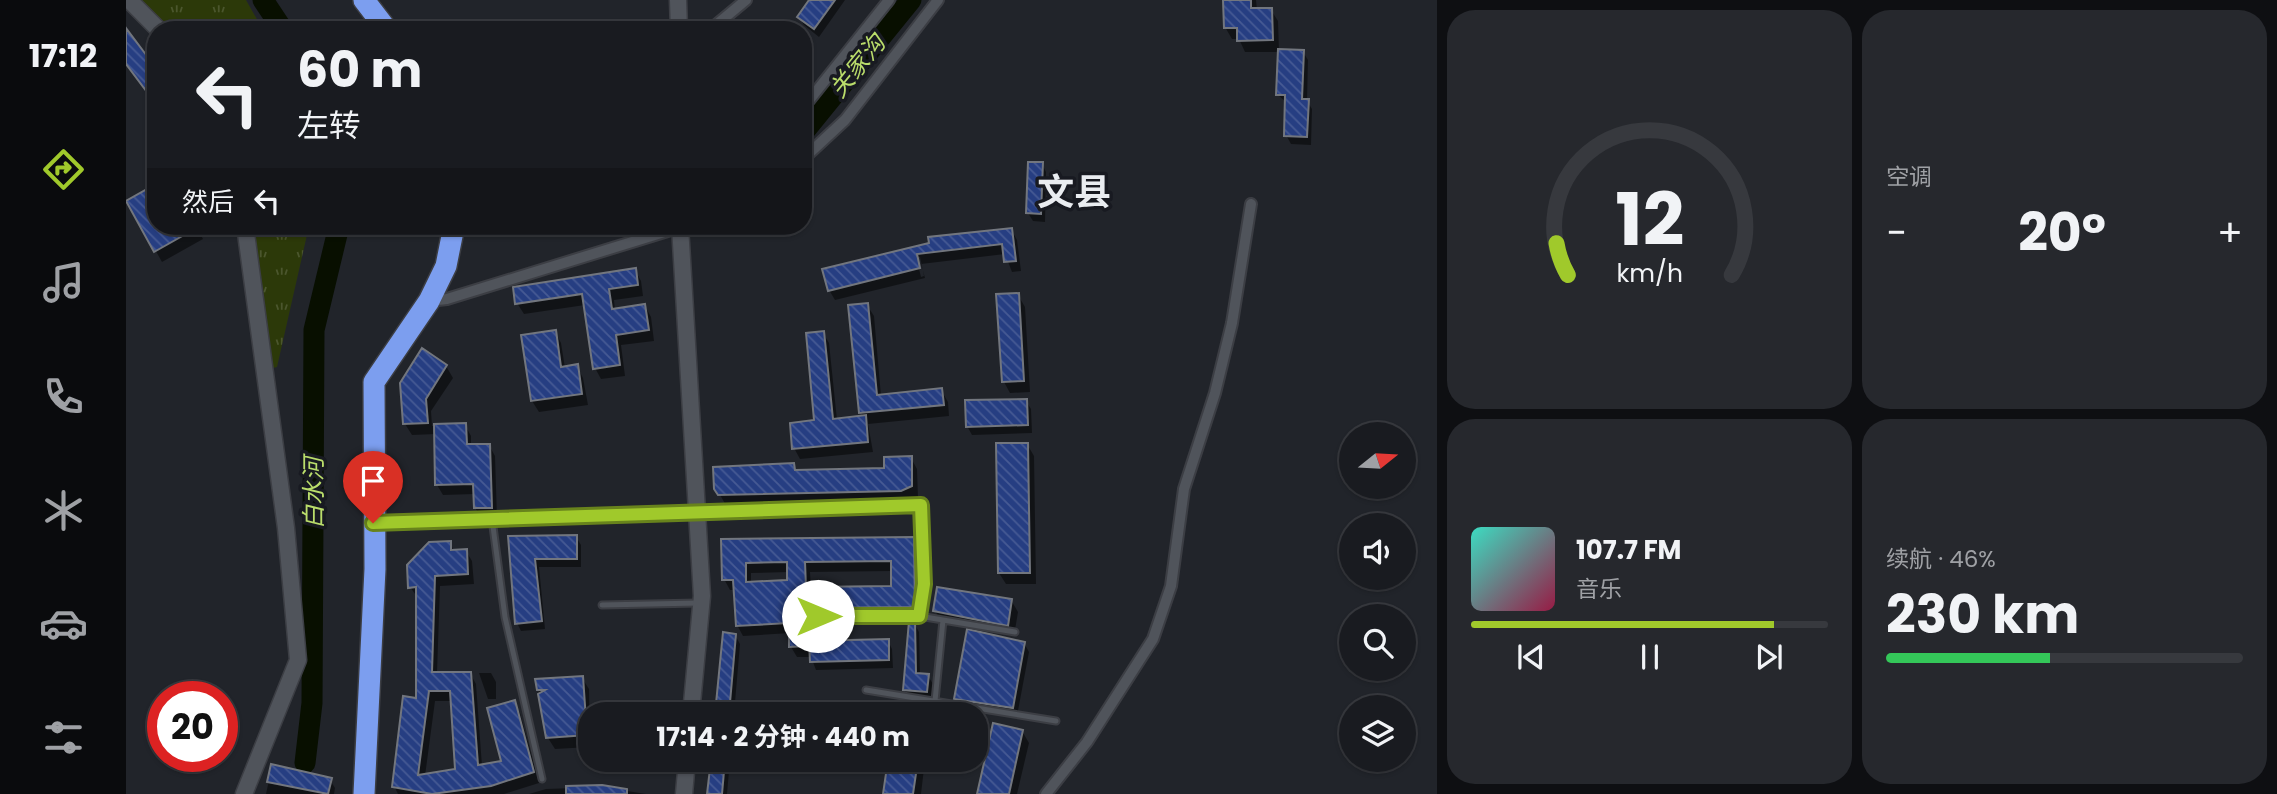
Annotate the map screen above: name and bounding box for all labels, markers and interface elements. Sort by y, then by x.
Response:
water label: 关家沟 [822,25,894,104]
text: 17:12 [29,33,97,78]
text: 60 m [297,36,422,104]
icon: left [182,49,273,140]
text: 左转 [297,103,361,148]
icon: directions [39,145,88,194]
text: 空调 [1886,161,1932,193]
district label: 文县 [1037,166,1111,218]
text: 12 [1615,170,1684,271]
icon: left [248,182,286,220]
text: 然后 [182,184,234,220]
text: 20° [2018,196,2106,269]
text: − [1886,206,1907,259]
text: + [2217,206,2243,259]
text: km/h [1616,256,1683,291]
icon: music [39,258,88,307]
icon: phone [39,372,88,421]
north arrow [1339,422,1416,499]
map controls [1339,422,1416,772]
pin [343,451,403,523]
water label: 白水河 [297,453,330,529]
icon: arrive [354,462,392,500]
icon: climate [39,486,88,535]
button: sound [1339,513,1416,590]
text: 107.7 FM [1576,532,1681,568]
text: 续航 · 46% [1886,543,1996,575]
text: 音乐 [1576,573,1622,605]
text: 230 km [1886,578,2079,651]
position arrow [781,579,855,653]
icon: car [39,599,88,648]
button: search [1339,604,1416,681]
icon: previous [1512,638,1550,676]
icon: pause [1631,638,1669,676]
icon: next [1750,638,1788,676]
speed limit sign: 20 [147,681,238,772]
button: layers [1339,695,1416,772]
icon: filters [39,713,88,762]
text: 17:14 · 2 分钟 · 440 m [656,719,910,755]

